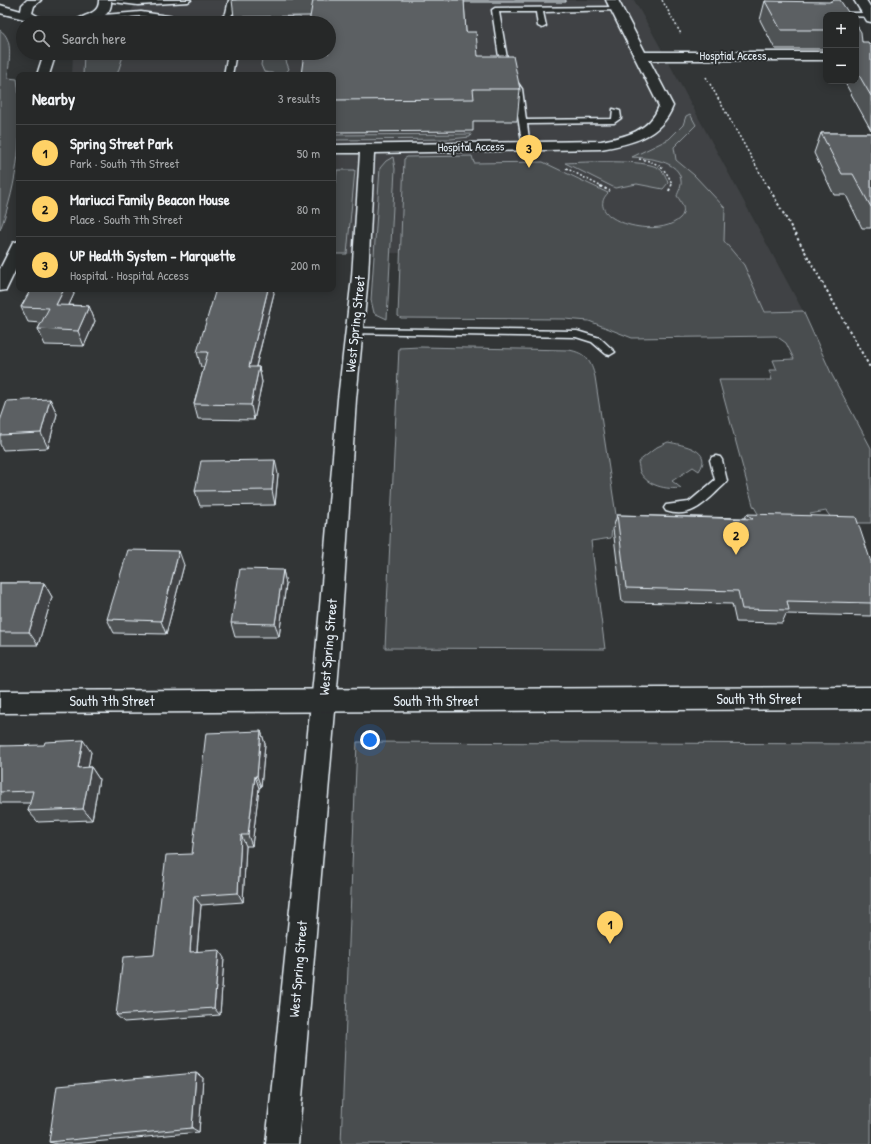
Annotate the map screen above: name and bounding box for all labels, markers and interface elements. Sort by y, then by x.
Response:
map controls [823,12,859,84]
button: + [823,12,859,48]
search box [16,16,336,60]
icon: search [30,27,52,49]
text: Search here [62,28,126,49]
street label: Hosptial Access [700,47,767,64]
button: − [823,48,859,84]
text: Nearby [32,87,75,110]
text: 3 results [278,89,320,107]
text: Spring Street Park [70,133,173,154]
pin: 3 [516,135,542,168]
street label: Hospital Access [437,137,505,156]
text: 1 [43,144,47,162]
text: 50 m [297,144,320,162]
text: Park · South 7th Street [70,154,179,172]
text: Mariucci Family Beacon House [70,189,230,210]
text: 2 [42,200,48,218]
text: 80 m [297,200,320,218]
text: Place · South 7th Street [70,210,183,228]
text: UP Health System - Marquette [70,245,236,266]
text: 3 [42,256,48,274]
text: 200 m [290,256,320,274]
text: Hospital · Hospital Access [70,266,189,284]
street label: West Spring Street [340,275,370,373]
pin: 2 [723,522,749,555]
street label: West Spring Street [314,598,342,696]
street label: South 7th Street [716,689,802,708]
street label: South 7th Street [69,691,155,710]
street label: South 7th Street [393,691,479,710]
your location [360,730,380,750]
pin: 1 [597,911,623,944]
street label: West Spring Street [284,920,312,1018]

